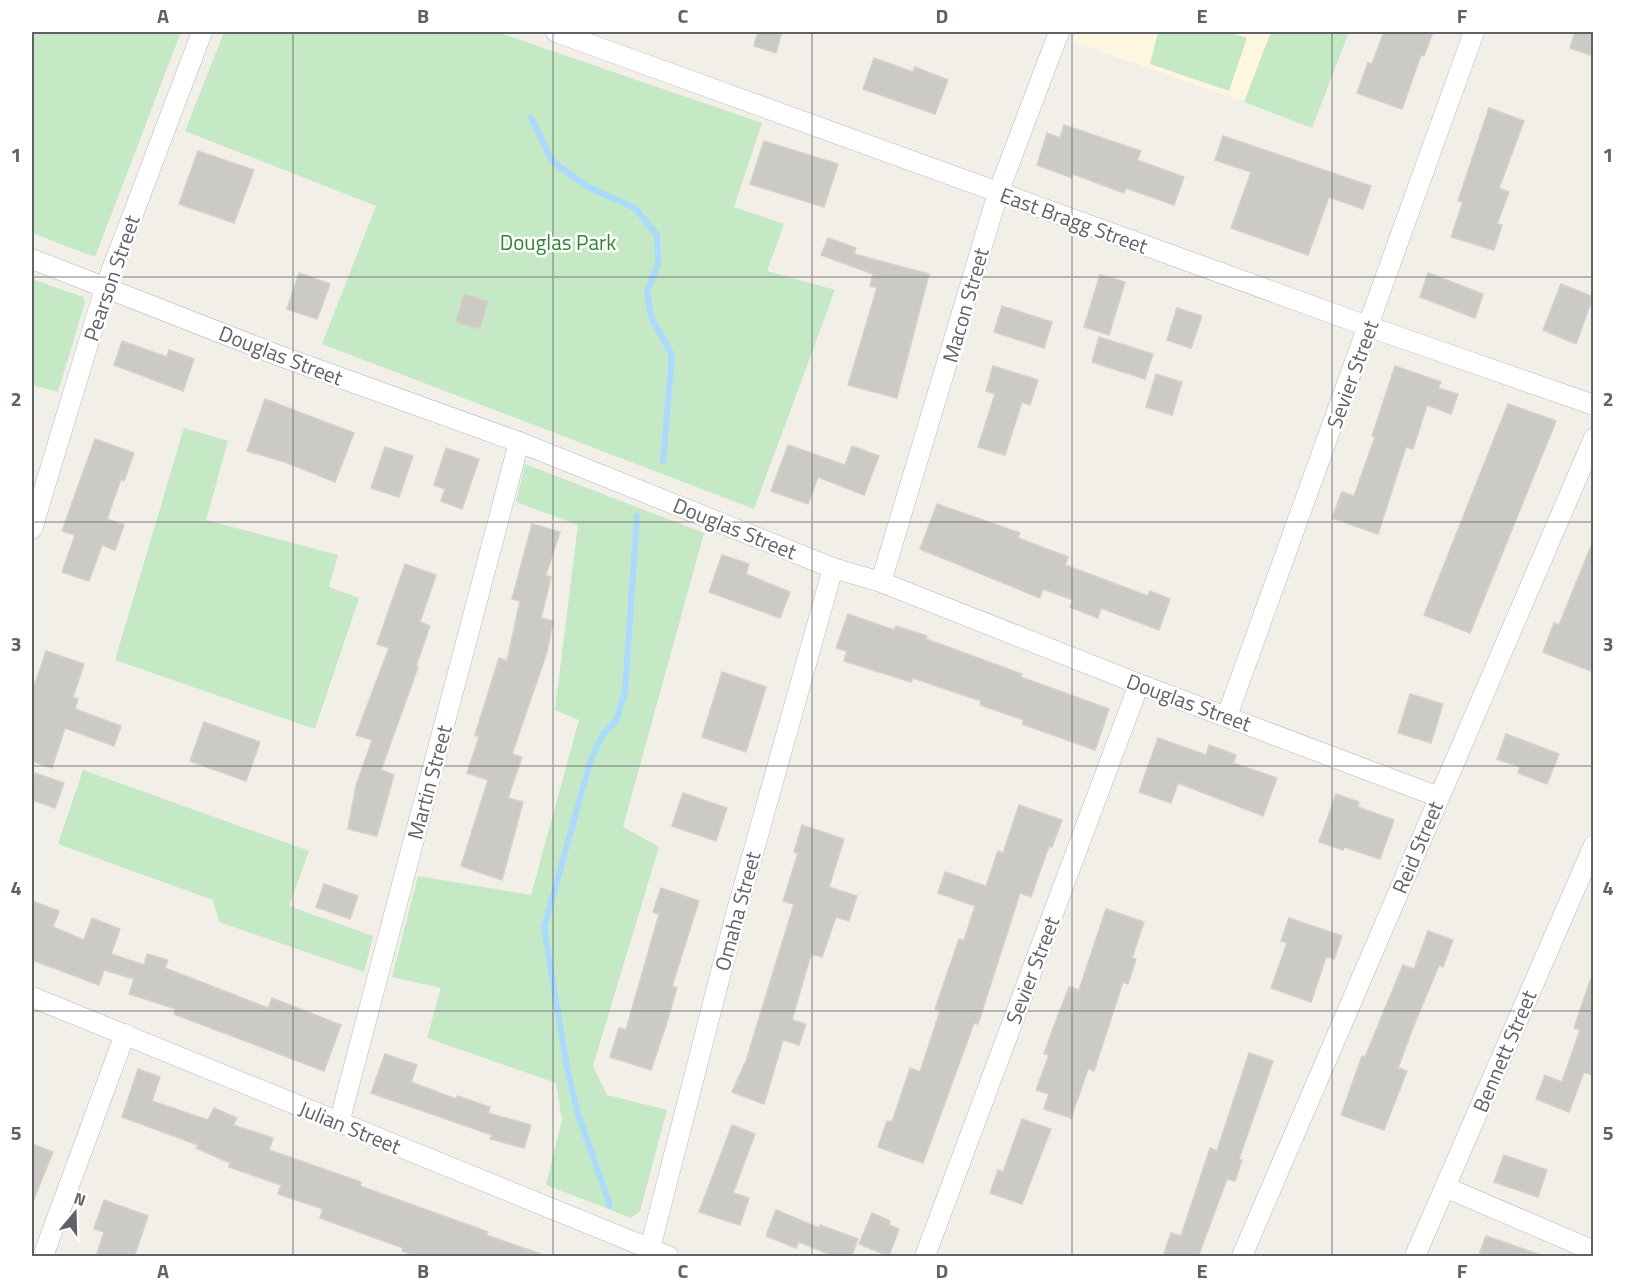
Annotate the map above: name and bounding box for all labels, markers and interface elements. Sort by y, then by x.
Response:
text: A [157,0,169,31]
text: B [417,0,429,31]
text: C [678,0,689,31]
text: D [936,0,948,31]
text: E [1196,0,1208,31]
text: F [1457,0,1468,31]
text: 1 [10,139,22,170]
text: 1 [1602,139,1614,170]
street label: East Bragg Street [996,178,1153,262]
street label: Pearson Street [74,210,148,345]
park label: Douglas Park [500,226,616,258]
street label: Macon Street [933,243,997,366]
street label: Sevier Street [1318,315,1387,433]
street label: Douglas Street [214,317,348,394]
text: 2 [10,383,22,414]
text: 2 [1602,383,1614,414]
street label: Douglas Street [669,489,802,568]
text: 3 [10,628,22,659]
text: 3 [1602,628,1614,659]
street label: Douglas Street [1122,665,1256,740]
street label: Martin Street [398,721,460,843]
street label: Reid Street [1383,795,1451,898]
street label: Omaha Street [706,847,768,974]
text: 4 [10,872,22,903]
text: 4 [1602,872,1614,903]
street label: Sevier Street [997,911,1067,1029]
street label: Bennett Street [1464,984,1544,1117]
street label: Julian Street [294,1092,406,1162]
text: 5 [10,1117,22,1148]
text: 5 [1602,1117,1614,1148]
north arrow [45,1183,105,1243]
text: N [71,1186,89,1212]
text: A [157,1255,169,1286]
text: B [417,1255,429,1286]
text: C [678,1255,689,1286]
text: D [936,1255,948,1286]
text: E [1196,1255,1208,1286]
text: F [1457,1255,1468,1286]

